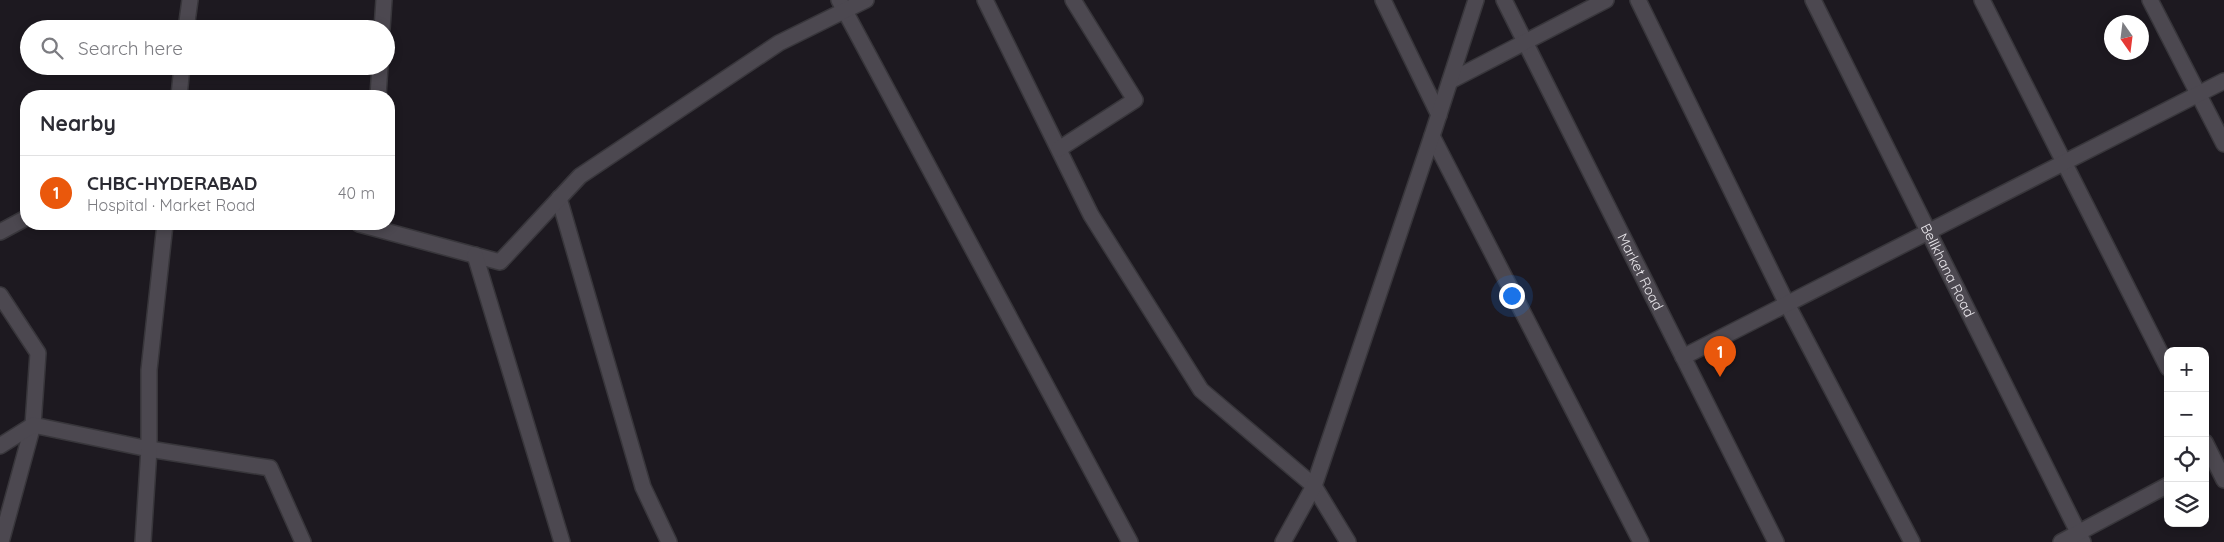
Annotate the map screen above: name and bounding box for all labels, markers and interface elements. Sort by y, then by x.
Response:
north arrow [2104,15,2149,60]
search box [20,20,395,75]
icon: search [38,34,66,62]
text: Search here [78,36,183,60]
text: Nearby [40,110,116,136]
text: CHBC-HYDERABAD [87,171,257,195]
text: 1 [53,183,59,203]
text: 40 m [338,183,375,203]
text: Hospital · Market Road [87,195,255,215]
street label: Bellkhana Road [1917,220,1979,320]
street label: Market Road [1613,230,1667,313]
your location [1499,283,1525,309]
pin: 1 [1704,336,1736,377]
map controls [2164,347,2209,527]
button: + [2164,347,2209,392]
button: − [2164,392,2209,437]
button: locate [2164,437,2209,482]
button: layers [2164,482,2209,527]

